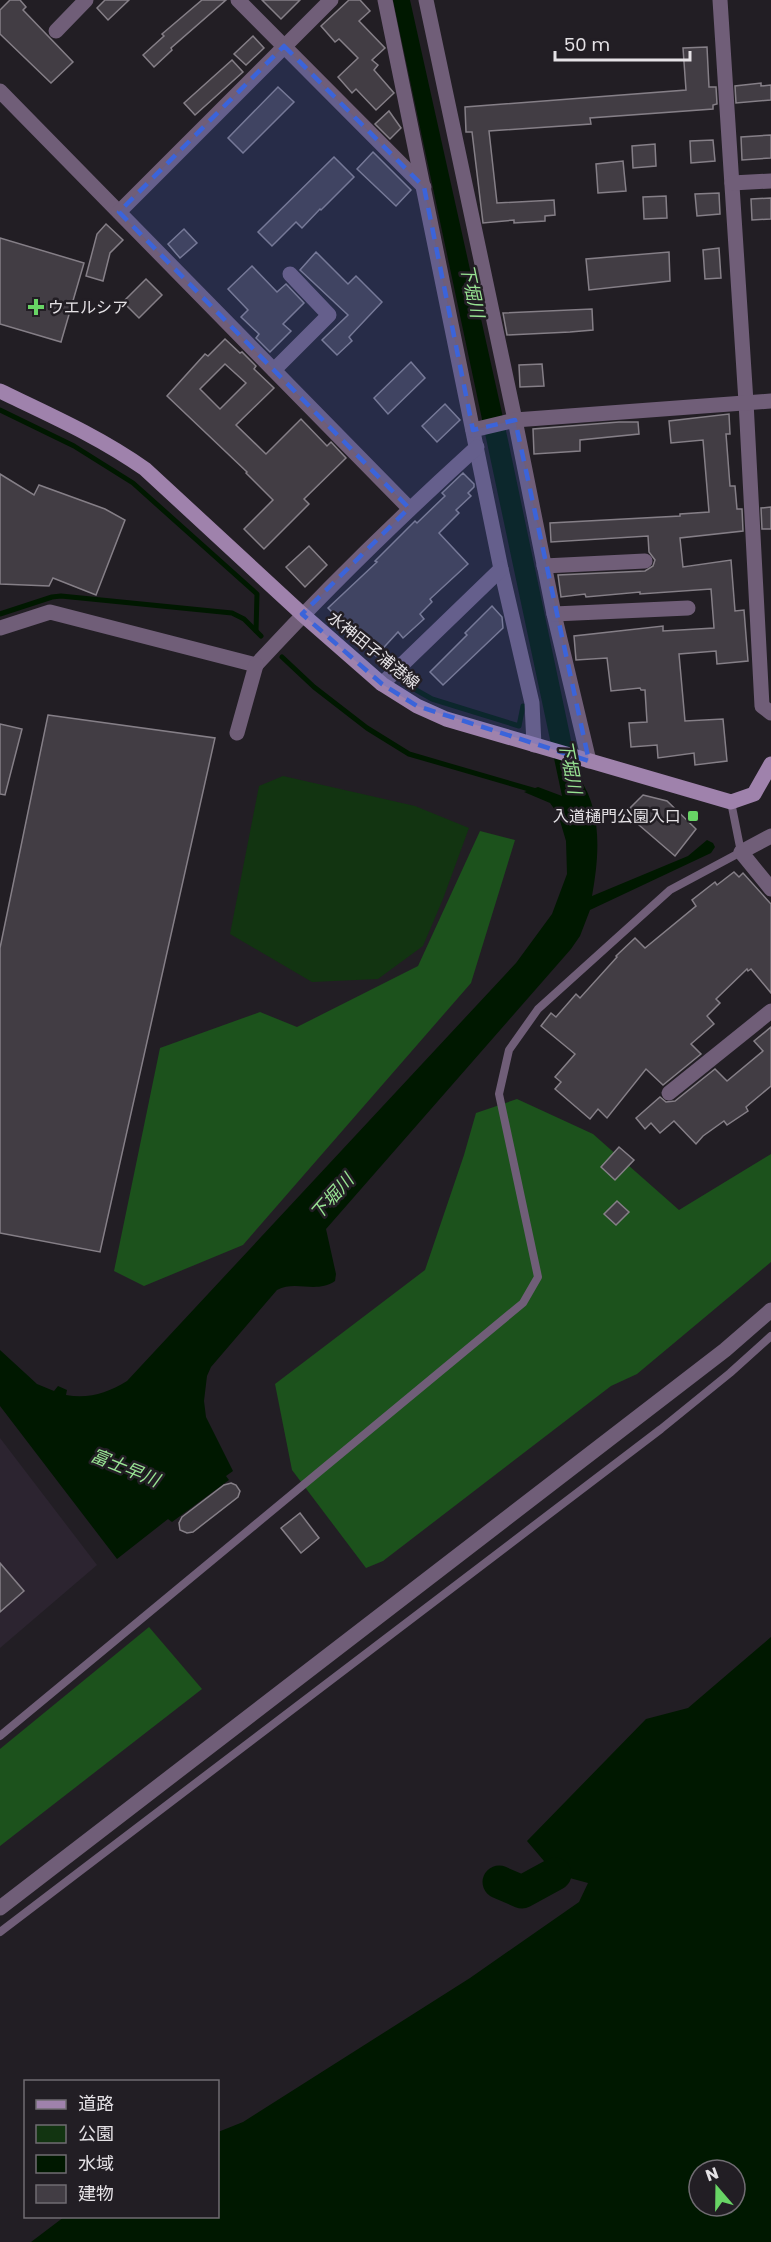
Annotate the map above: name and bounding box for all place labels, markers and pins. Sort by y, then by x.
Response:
place label: ウエルシア [48,296,128,319]
marker: ウエルシア [29,300,43,314]
place label: 入道樋門公園入口 [553,805,681,828]
marker: 入道樋門公園入口 [686,809,700,823]

